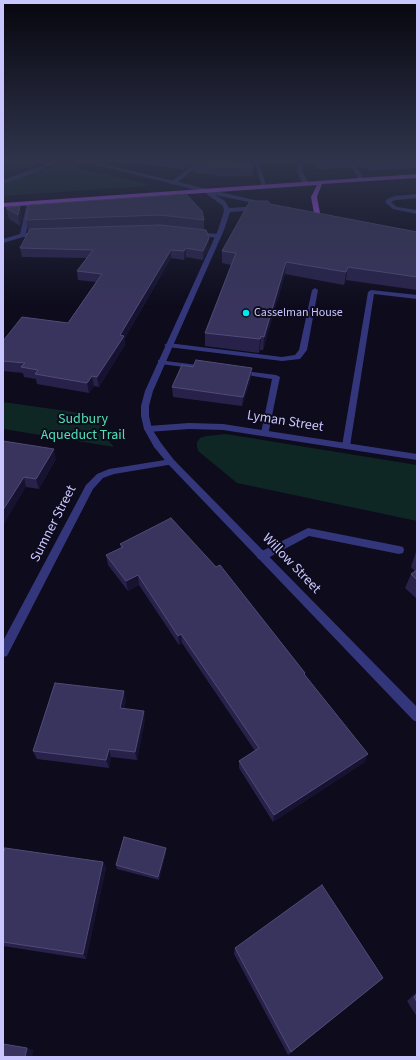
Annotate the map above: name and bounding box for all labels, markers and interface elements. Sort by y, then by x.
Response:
place label: Casselman House [254,306,343,320]
marker: Casselman House [241,308,251,318]
street label: Lyman Street [246,408,324,436]
park label: Sudbury Aqueduct Trail [41,412,125,444]
street label: Sumner Street [27,483,81,565]
street label: Willow Street [258,530,324,598]

